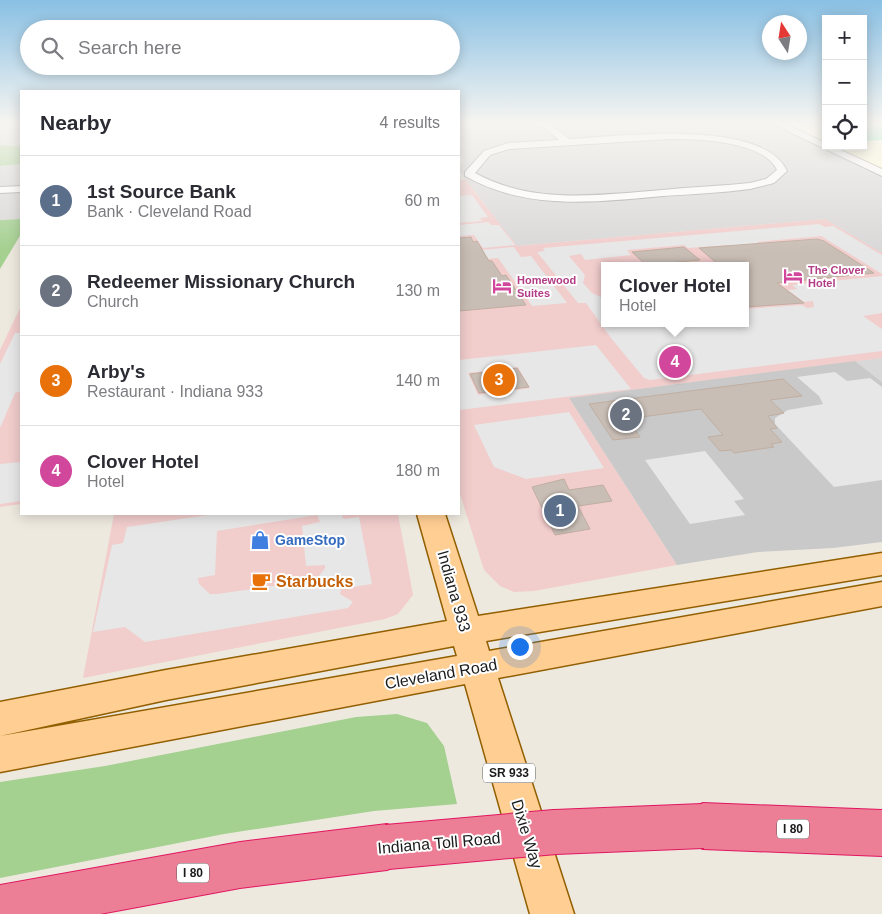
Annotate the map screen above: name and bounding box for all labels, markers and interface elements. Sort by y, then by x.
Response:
north arrow [762,15,807,60]
map controls [822,15,867,150]
button: + [822,15,867,60]
search box [20,20,460,75]
icon: search [38,34,66,62]
text: Search here [78,37,182,58]
button: − [822,60,867,105]
button: locate [822,105,867,150]
text: Nearby [40,111,111,134]
text: 4 results [380,114,440,131]
text: 1st Source Bank [87,181,236,202]
text: 1 [52,192,60,209]
text: 60 m [404,192,440,209]
text: Bank · Cleveland Road [87,203,252,220]
popup [601,262,749,327]
place label: The Clover Hotel [808,264,866,289]
hotel icon: The Clover Hotel [782,265,804,287]
text: Redeemer Missionary Church [87,271,355,292]
place label: Homewood Suites [517,274,576,299]
hotel icon: Homewood Suites [491,275,513,297]
text: Clover Hotel [619,275,731,296]
text: 2 [52,282,60,299]
text: 130 m [396,282,440,299]
text: Church [87,293,139,310]
text: Hotel [619,297,656,314]
pin: 4 [659,343,691,381]
text: Arby's [87,361,145,382]
pin: 3 [483,361,515,399]
text: 3 [52,372,60,389]
text: 140 m [396,372,440,389]
text: Restaurant · Indiana 933 [87,383,263,400]
pin: 2 [610,396,642,434]
text: Clover Hotel [87,451,199,472]
text: 4 [52,462,60,479]
text: 180 m [396,462,440,479]
text: Hotel [87,473,124,490]
pin: 1 [544,492,576,530]
shop icon: GameStop [249,529,271,551]
place label: GameStop [275,532,345,548]
street label: Indiana 933 [434,548,474,634]
cafe icon: Starbucks [250,570,272,592]
place label: Starbucks [276,573,353,590]
your location [507,634,533,660]
street label: Cleveland Road [383,656,499,692]
road number: SR 933 [483,764,535,782]
street label: Dixie Way [508,797,546,871]
road number: I 80 [777,820,809,839]
street label: Indiana Toll Road [377,829,501,857]
road number: I 80 [177,864,209,882]

